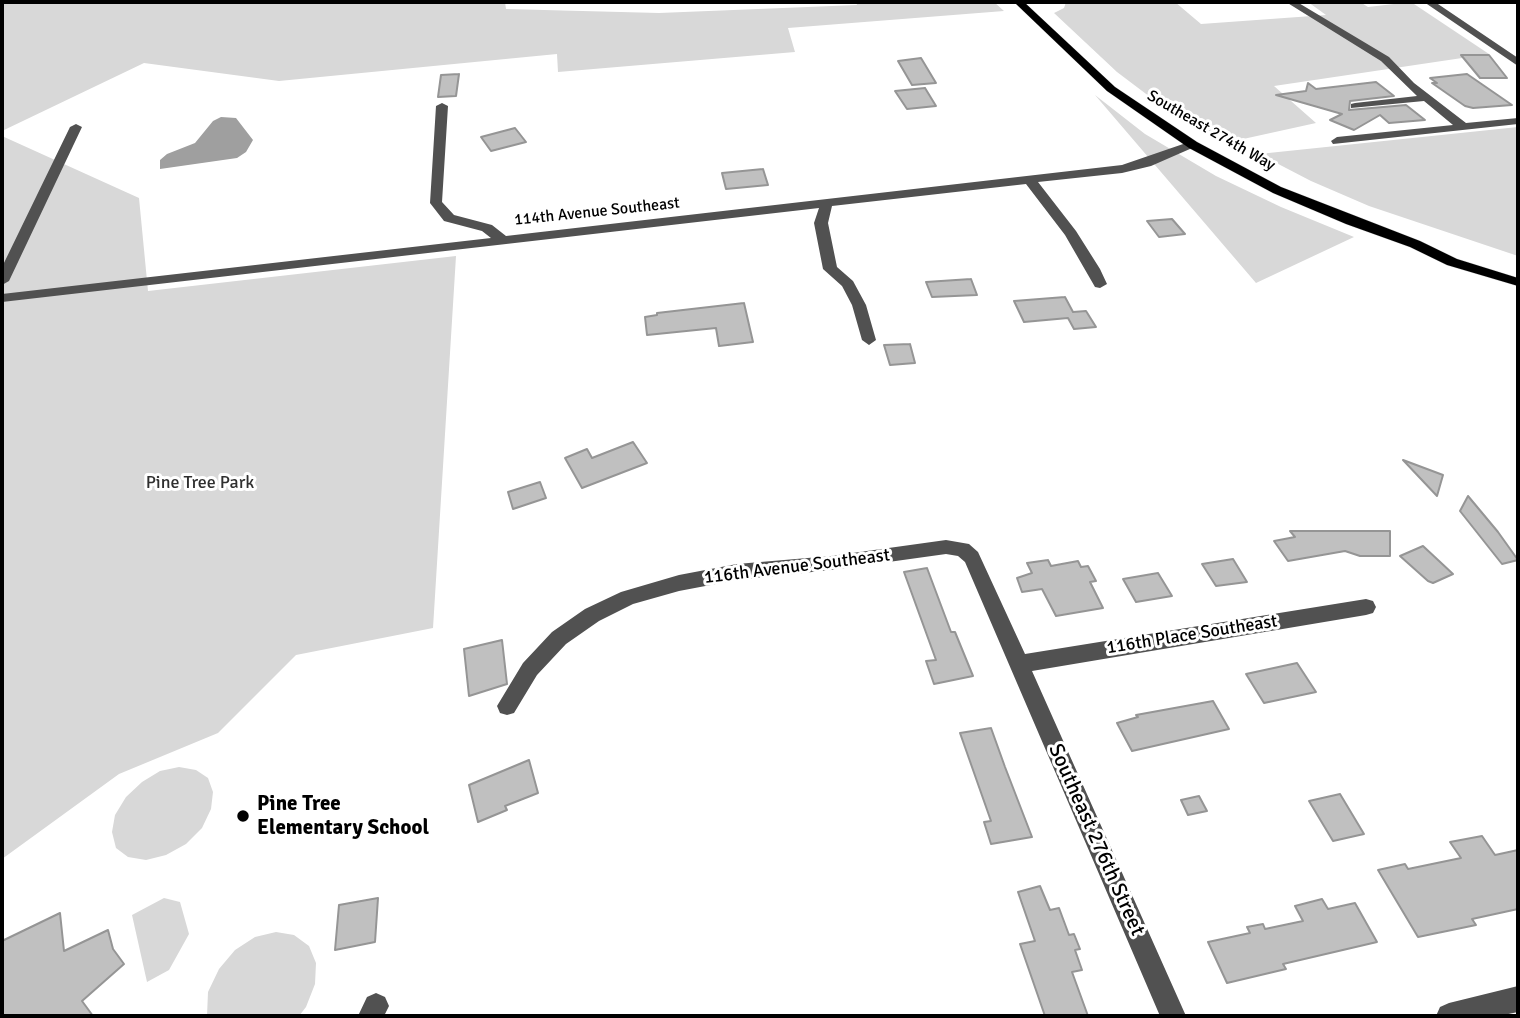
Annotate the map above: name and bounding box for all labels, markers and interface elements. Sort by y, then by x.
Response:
street label: Southeast 274th Way [1144,87,1278,175]
street label: 114th Avenue Southeast [513,194,681,230]
park label: Pine Tree Park [146,472,254,494]
street label: 116th Avenue Southeast [703,545,891,589]
street label: 116th Place Southeast [1105,611,1279,659]
street label: Southeast 276th Street [1042,740,1150,940]
place label: Pine Tree Elementary School [257,791,429,841]
marker: Pine Tree Elementary School [235,808,251,824]

